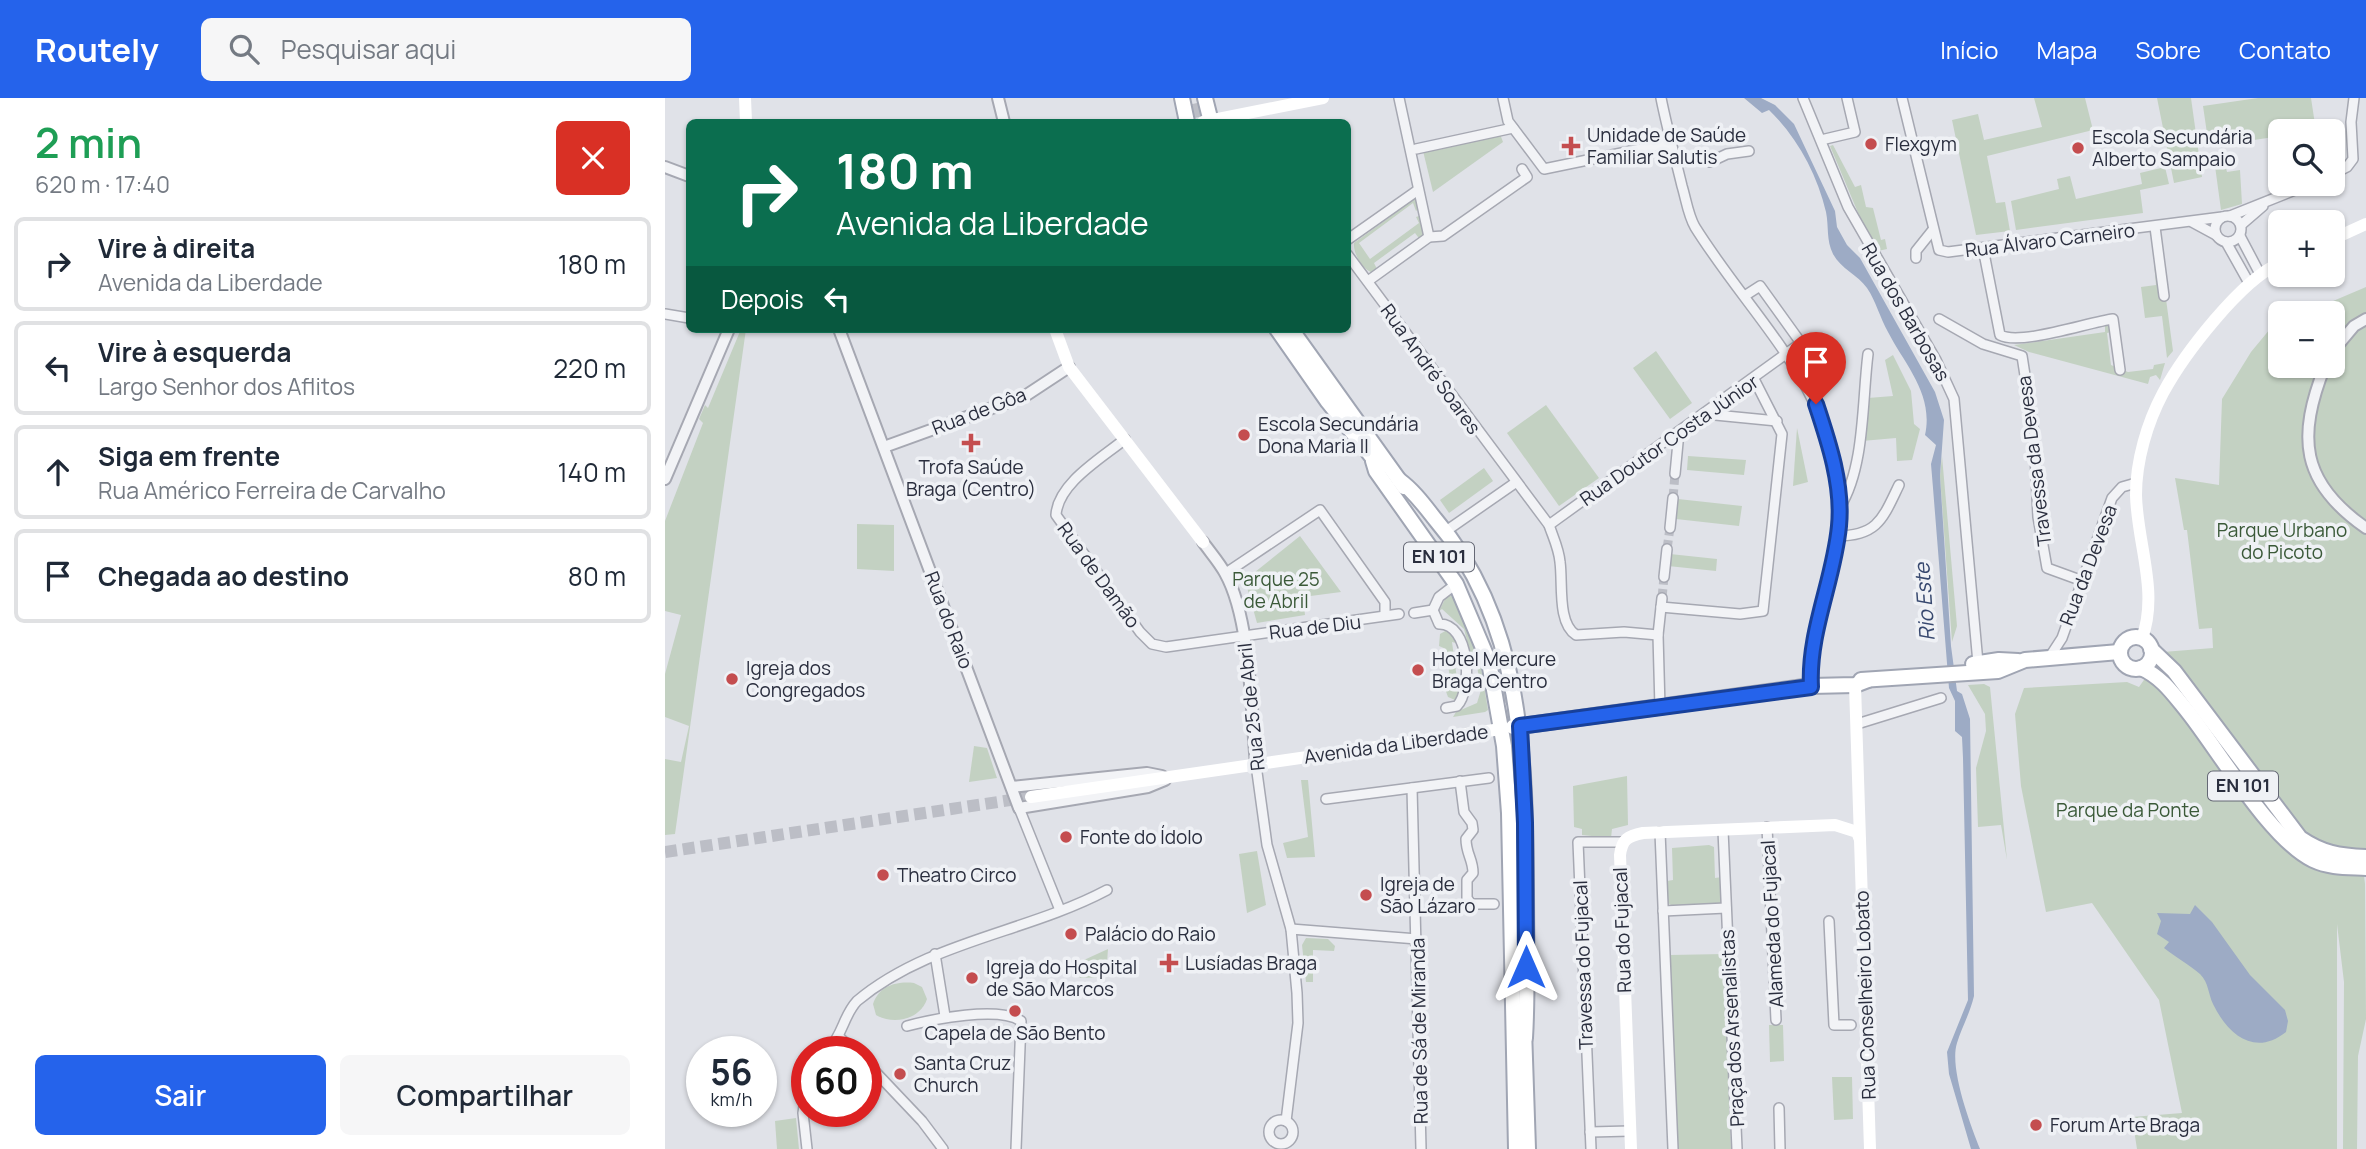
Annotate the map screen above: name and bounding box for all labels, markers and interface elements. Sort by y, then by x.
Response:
search box [201,18,691,81]
text: Routely [35,27,159,72]
icon: search [225,30,263,68]
text: Pesquisar aqui [281,31,456,67]
text: Início [1940,33,1998,66]
text: Mapa [2036,33,2097,66]
text: Sobre [2135,33,2201,66]
text: Contato [2239,33,2331,66]
text: 2 min [35,113,142,171]
map controls [2268,119,2345,378]
button: search [2268,119,2345,196]
button: close [556,121,630,195]
place label: Unidade de Saúde Familiar Salutis [1587,122,1746,170]
place label: Escola Secundária Alberto Sampaio [2092,124,2253,172]
place label: Flexgym [1885,131,1957,157]
marker: Unidade de Saúde Familiar Salutis [1561,136,1581,156]
marker: Flexgym [1863,136,1879,152]
text: 180 m [836,137,974,204]
marker: Escola Secundária Alberto Sampaio [2070,140,2086,156]
icon: right [721,147,812,238]
text: 620 m · 17:40 [35,168,170,200]
text: Avenida da Liberdade [836,201,1149,245]
button: + [2268,210,2345,287]
street label: Rua Álvaro Carneiro [1964,217,2136,263]
text: Vire à direita [98,230,255,266]
street label: Rua dos Barbosas [1856,238,1956,386]
icon: right [39,245,77,283]
text: 180 m [558,246,626,282]
text: Avenida da Liberdade [98,266,323,298]
icon: left [818,280,856,318]
text: Depois [721,281,804,317]
street label: Rua André Soares [1375,299,1487,439]
button: − [2268,301,2345,378]
pin [1786,332,1846,404]
text: Vire à esquerda [98,334,291,370]
icon: arrive [1797,343,1835,381]
icon: left [39,349,77,387]
text: 220 m [553,350,626,386]
street label: Rua Doutor Costa Júnior [1574,368,1764,512]
text: Largo Senhor dos Aflitos [98,370,355,402]
street label: Travessa da Devesa [2011,374,2057,548]
street label: Rua de Gôa [928,381,1030,441]
place label: Escola Secundária Dona Maria II [1258,411,1419,459]
marker: Escola Secundária Dona Maria II [1236,427,1252,443]
marker: Trofa Saúde Braga (Centro) [961,433,981,453]
text: Siga em frente [98,438,280,474]
icon: ahead [39,453,77,491]
text: 140 m [557,454,626,490]
place label: Trofa Saúde Braga (Centro) [906,454,1036,502]
text: Rua Américo Ferreira de Carvalho [98,474,446,506]
street label: Rua da Devesa [2053,501,2123,629]
street label: Rua de Damão [1052,517,1146,633]
park label: Parque Urbano do Picoto [2217,517,2347,565]
road number: EN 101 [1404,542,1474,572]
icon: arrive [39,557,77,595]
text: Chegada ao destino [98,558,349,594]
text: 80 m [568,558,626,594]
water label: Rio Este [1907,560,1941,642]
park label: Parque 25 de Abril [1232,566,1320,614]
street label: Rua do Raio [919,568,979,672]
street label: Rua de Diu [1268,608,1362,646]
street label: Rua 25 de Abril [1231,642,1271,772]
place label: Hotel Mercure Braga Centro [1432,646,1556,694]
place label: Igreja dos Congregados [746,655,865,703]
marker: Hotel Mercure Braga Centro [1410,662,1426,678]
marker: Igreja dos Congregados [724,671,740,687]
street label: Avenida da Liberdade [1302,718,1490,770]
road number: EN 101 [2208,772,2278,800]
park label: Parque da Ponte [2056,797,2200,823]
place label: Fonte do Ídolo [1080,824,1203,850]
marker: Fonte do Ídolo [1058,829,1074,845]
street label: Alameda do Fujacal [1755,840,1789,1008]
place label: Theatro Circo [897,862,1017,888]
marker: Theatro Circo [875,867,891,883]
street label: Rua do Fujacal [1607,867,1637,993]
place label: Igreja de São Lázaro [1380,871,1476,919]
street label: Travessa do Fujacal [1567,880,1599,1050]
marker: Igreja de São Lázaro [1358,887,1374,903]
street label: Rua Conselheiro Lobato [1848,890,1882,1100]
place label: Palácio do Raio [1085,921,1216,947]
marker: Palácio do Raio [1063,926,1079,942]
street label: Praça dos Arsenalistas [1714,929,1750,1127]
position arrow [1489,930,1563,1004]
street label: Rua de Sá de Miranda [1404,938,1434,1124]
place label: Lusíadas Braga [1185,950,1317,976]
marker: Lusíadas Braga [1159,953,1179,973]
place label: Igreja do Hospital de São Marcos [986,954,1137,1002]
marker: Igreja do Hospital de São Marcos [964,970,980,986]
marker: Capela de São Bento [1007,1003,1023,1019]
place label: Capela de São Bento [925,1020,1106,1046]
speed limit sign: 60 [791,1036,882,1127]
text: 56 [710,1048,753,1096]
place label: Santa Cruz Church [914,1050,1011,1098]
button: Sair [35,1055,326,1135]
button: Compartilhar [340,1055,630,1135]
marker: Santa Cruz Church [892,1066,908,1082]
text: km/h [711,1087,752,1111]
place label: Forum Arte Braga [2050,1112,2200,1138]
marker: Forum Arte Braga [2028,1117,2044,1133]

